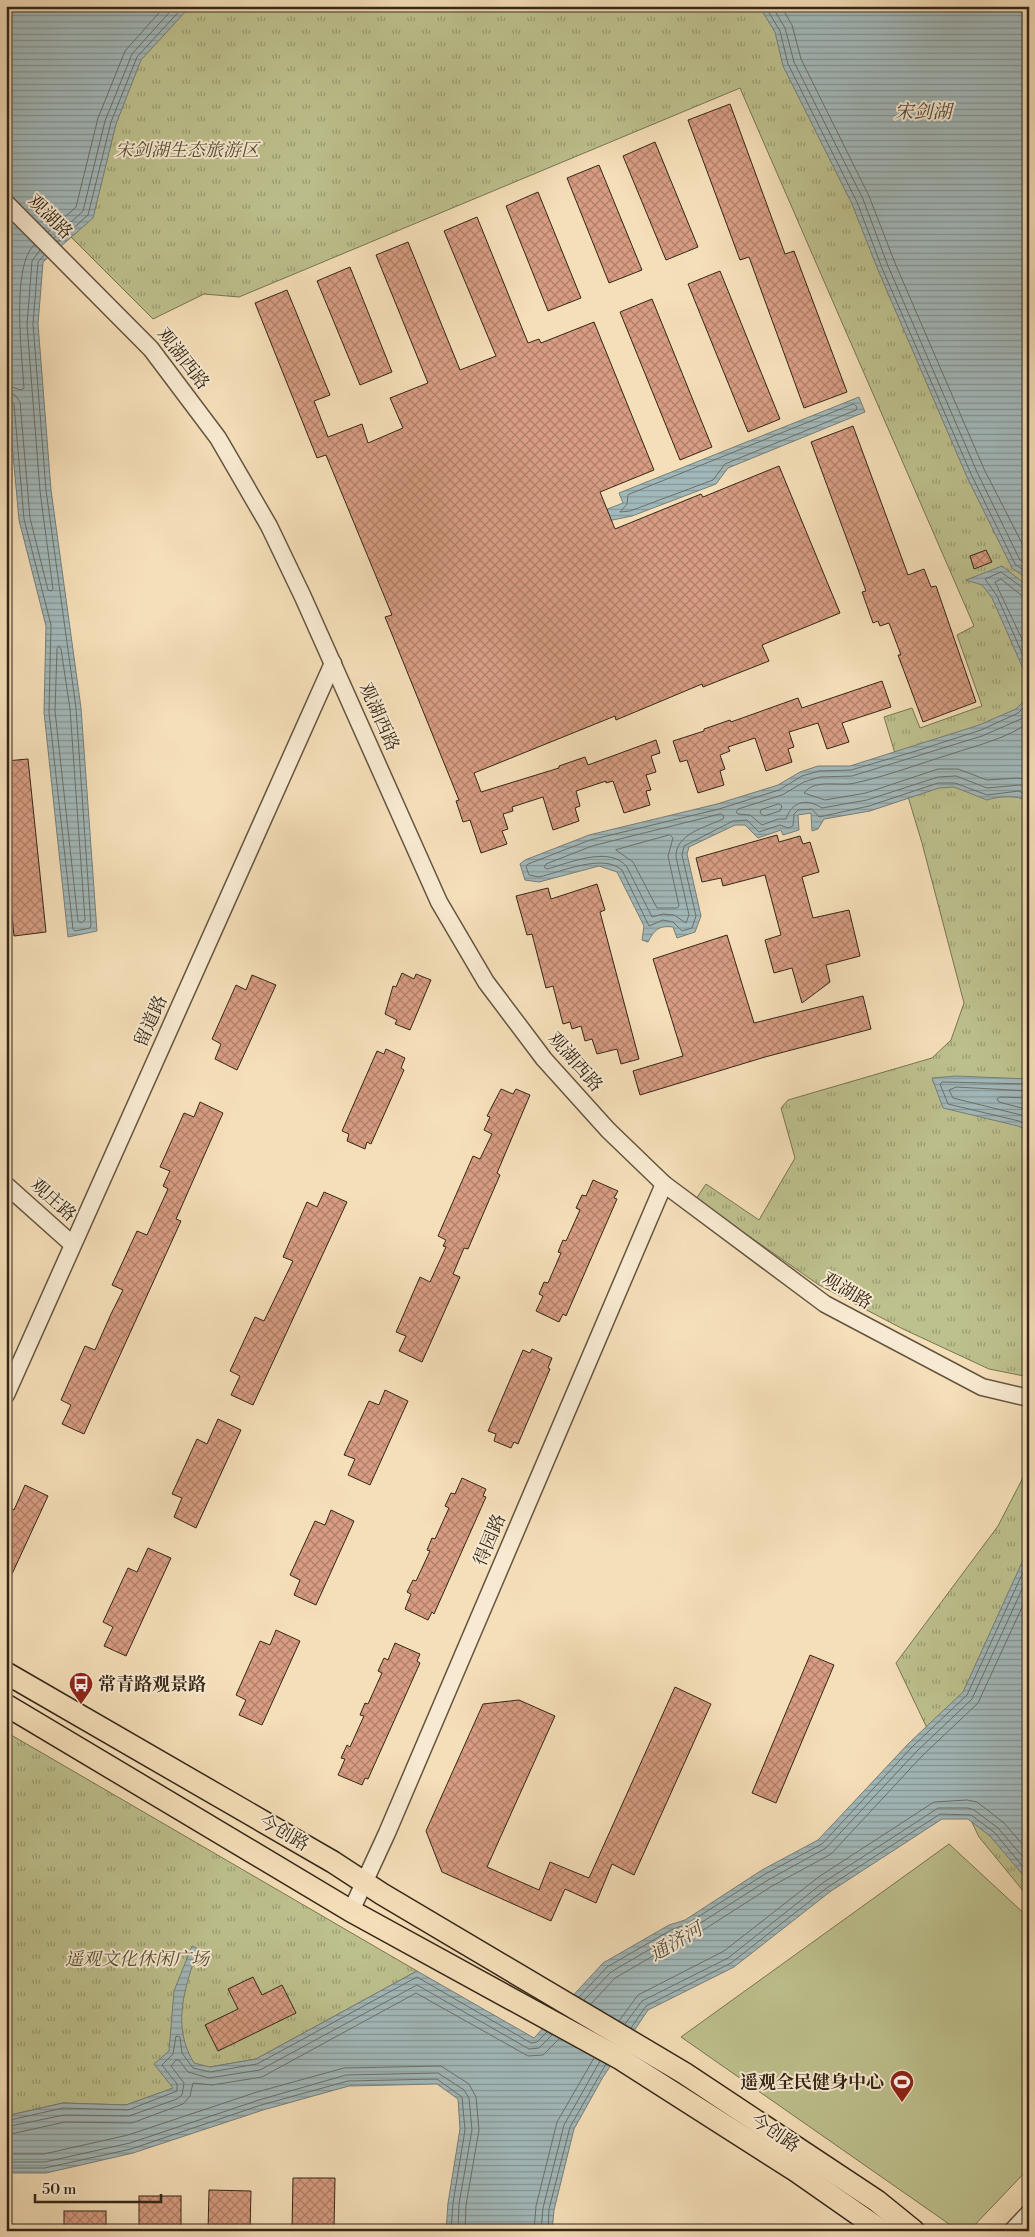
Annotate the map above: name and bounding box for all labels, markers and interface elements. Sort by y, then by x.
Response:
water label: 宋剑湖 [894,100,954,124]
park label: 宋剑湖生态旅游区 [115,139,261,162]
street label: 观湖路 [23,190,77,244]
street label: 观湖西路 [152,324,214,394]
street label: 观湖西路 [354,679,404,755]
street label: 留道路 [130,992,172,1050]
street label: 观湖西路 [543,1027,607,1097]
street label: 观庄路 [25,1173,81,1227]
street label: 观湖路 [818,1267,876,1315]
street label: 得园路 [469,1511,511,1569]
bus stop icon: 常青路观景路 [68,1671,94,1705]
place label: 常青路观景路 [98,1673,206,1696]
street label: 今创路 [255,1810,313,1856]
water label: 通济河 [645,1916,709,1967]
park label: 遥观文化休闲广场 [65,1948,211,1971]
sports icon: 遥观全民健身中心 [889,2069,915,2103]
place label: 遥观全民健身中心 [740,2071,884,2094]
street label: 今创路 [746,2108,804,2158]
scale bar [35,2172,161,2204]
text: 50 m [42,2180,76,2199]

